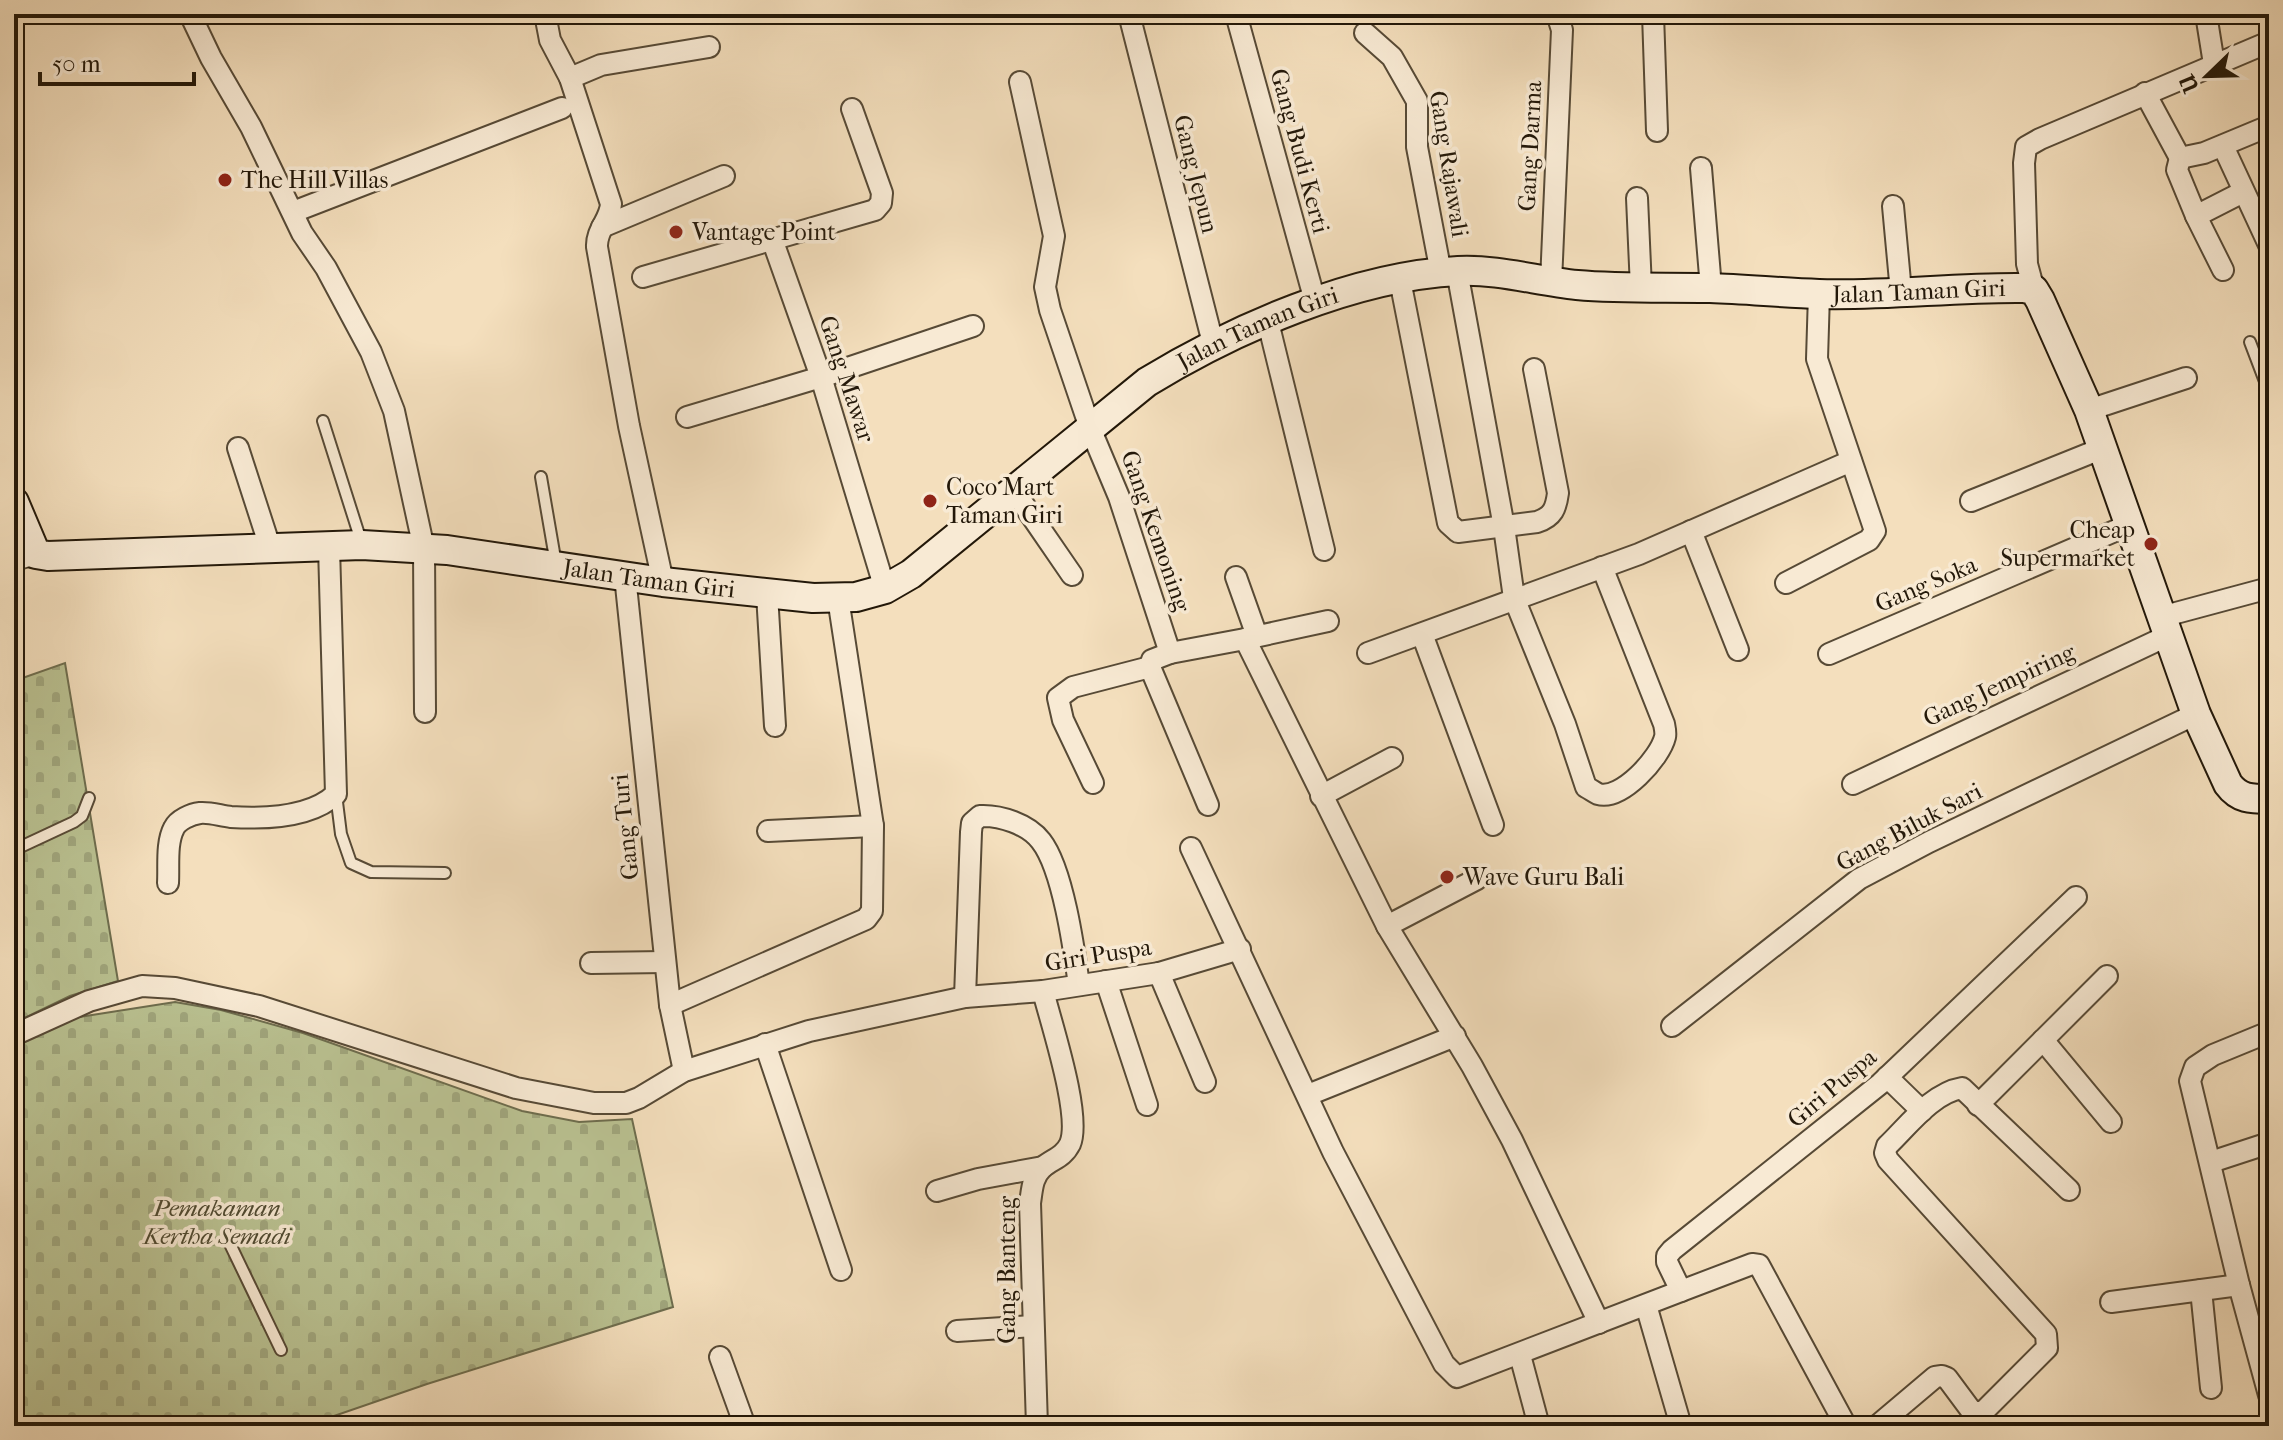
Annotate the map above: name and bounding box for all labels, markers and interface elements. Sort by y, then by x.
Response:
scale bar [40,36,194,86]
north arrow [2167,36,2247,116]
text: 50 m [52,50,101,78]
street label: Gang Budi Kerti [1265,66,1335,236]
text: U [2174,70,2205,97]
street label: Gang Darma [1513,79,1547,212]
street label: Gang Rajawali [1424,89,1474,239]
street label: Gang Jepun [1168,112,1224,236]
place label: The Hill Villas [241,166,389,194]
marker: The Hill Villas [216,171,234,189]
place label: Vantage Point [691,218,836,246]
marker: Vantage Point [667,223,685,241]
street label: Jalan Taman Giri [1830,274,2006,308]
street label: Jalan Taman Giri [1170,281,1342,377]
street label: Gang Mawar [813,312,881,447]
street label: Gang Kemoning [1115,447,1197,616]
place label: Coco Mart Taman Giri [946,473,1063,529]
marker: Coco Mart Taman Giri [921,492,939,510]
place label: Cheap Supermarket [2001,516,2135,572]
marker: Cheap Supermarket [2142,535,2160,553]
street label: Gang Soka [1871,550,1982,618]
street label: Jalan Taman Giri [559,553,736,604]
street label: Gang Jempiring [1919,637,2080,732]
street label: Gang Turi [606,773,644,881]
street label: Gang Biluk Sari [1831,777,1987,877]
place label: Wave Guru Bali [1462,863,1624,891]
marker: Wave Guru Bali [1438,868,1456,886]
street label: Giri Puspa [1043,933,1154,977]
street label: Giri Puspa [1782,1042,1883,1133]
park label: Pemakaman Kertha Semadi [141,1194,293,1250]
street label: Gang Banteng [993,1195,1021,1344]

